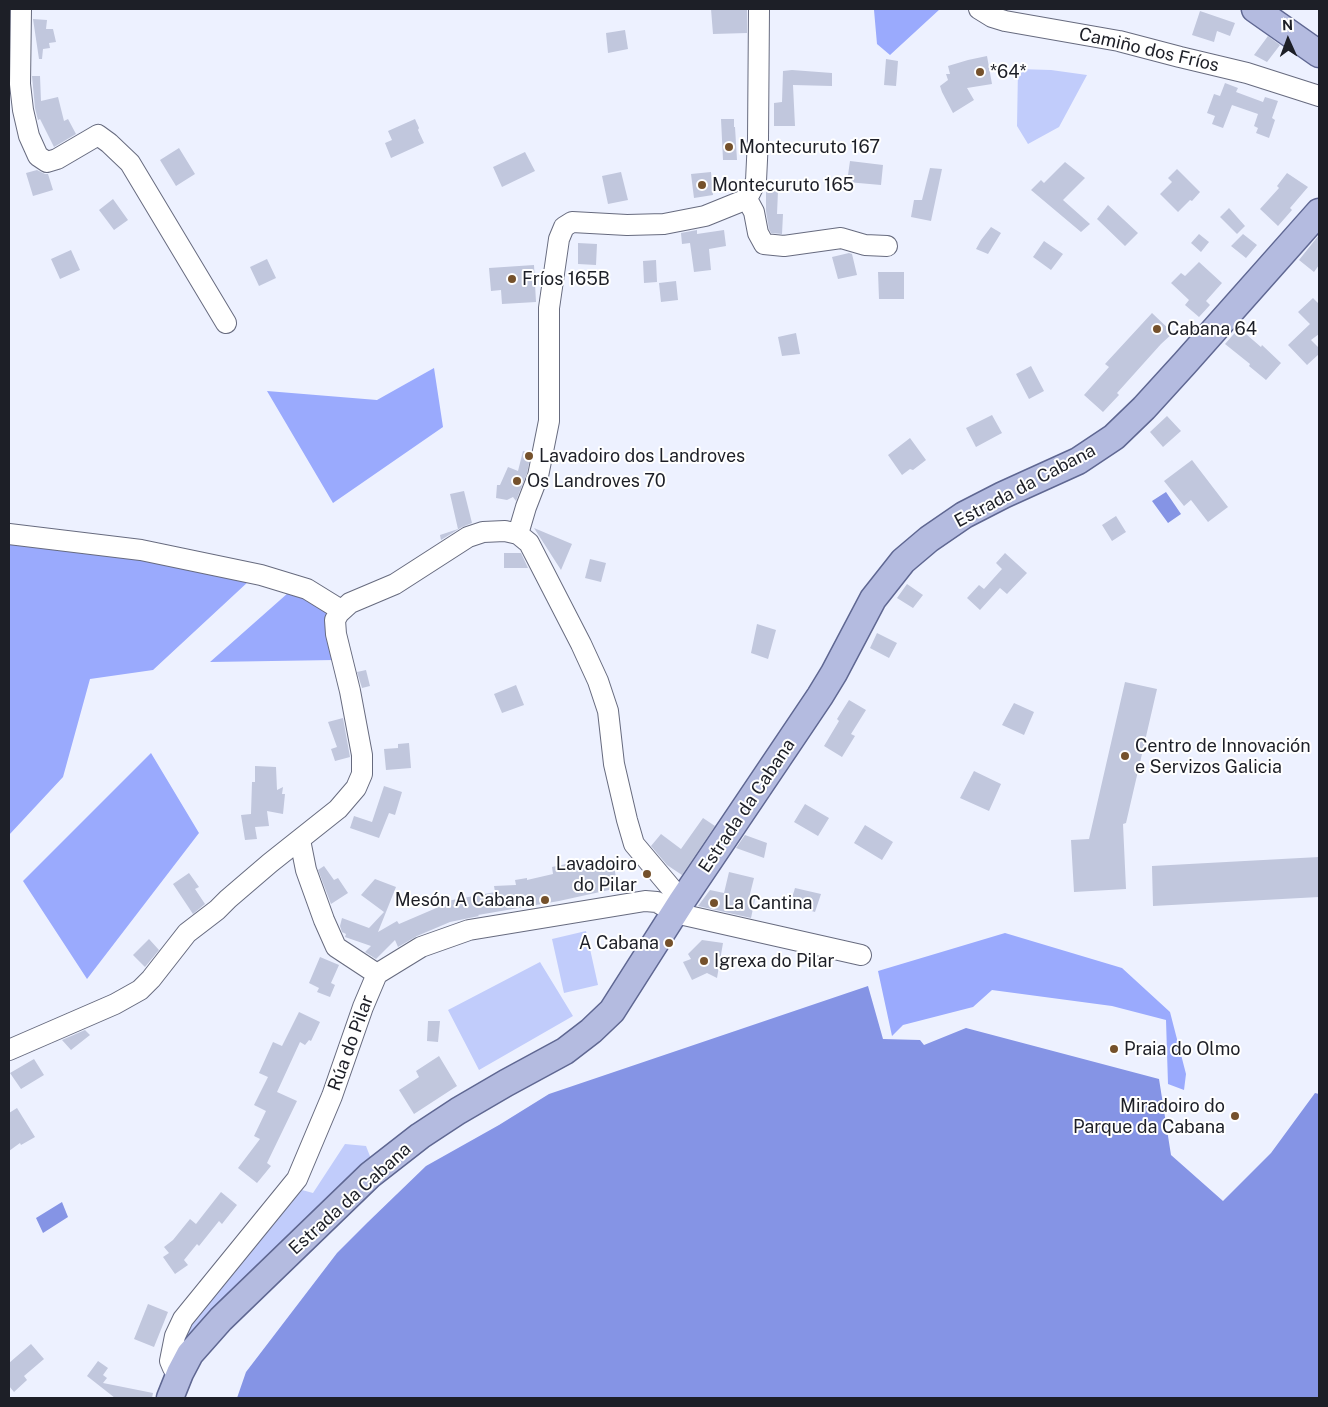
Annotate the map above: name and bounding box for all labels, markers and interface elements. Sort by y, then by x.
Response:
north arrow [1263,15,1313,65]
text: N [1282,17,1293,33]
street label: Camiño dos Fríos [1077,23,1221,77]
place label: *64* [990,61,1027,83]
marker: *64* [974,66,986,78]
place label: Montecuruto 167 [739,136,880,158]
marker: Montecuruto 167 [723,141,735,153]
place label: Montecuruto 165 [712,174,854,196]
marker: Montecuruto 165 [696,179,708,191]
place label: Fríos 165B [522,268,610,290]
marker: Fríos 165B [506,273,518,285]
place label: Cabana 64 [1167,318,1257,340]
marker: Cabana 64 [1151,323,1163,335]
street label: Estrada da Cabana [951,440,1099,532]
place label: Lavadoiro dos Landroves [539,445,745,467]
marker: Lavadoiro dos Landroves [523,450,535,462]
place label: Os Landroves 70 [527,470,666,492]
marker: Os Landroves 70 [511,475,523,487]
street label: Estrada da Cabana [694,735,800,877]
place label: Centro de Innovación e Servizos Galicia [1135,735,1311,778]
marker: Centro de Innovación e Servizos Galicia [1119,750,1131,762]
place label: Lavadoiro do Pilar [556,853,637,896]
marker: Lavadoiro do Pilar [641,868,653,880]
place label: Mesón A Cabana [395,889,535,911]
place label: La Cantina [724,892,813,914]
marker: Mesón A Cabana [539,894,551,906]
marker: La Cantina [708,897,720,909]
place label: A Cabana [579,932,659,954]
marker: A Cabana [663,937,675,949]
place label: Igrexa do Pilar [714,950,834,972]
marker: Igrexa do Pilar [698,955,710,967]
street label: Rúa do Pilar [324,992,378,1094]
place label: Praia do Olmo [1124,1038,1240,1060]
marker: Praia do Olmo [1108,1043,1120,1055]
place label: Miradoiro do Parque da Cabana [1073,1095,1225,1138]
marker: Miradoiro do Parque da Cabana [1229,1110,1241,1122]
street label: Estrada da Cabana [285,1139,415,1259]

